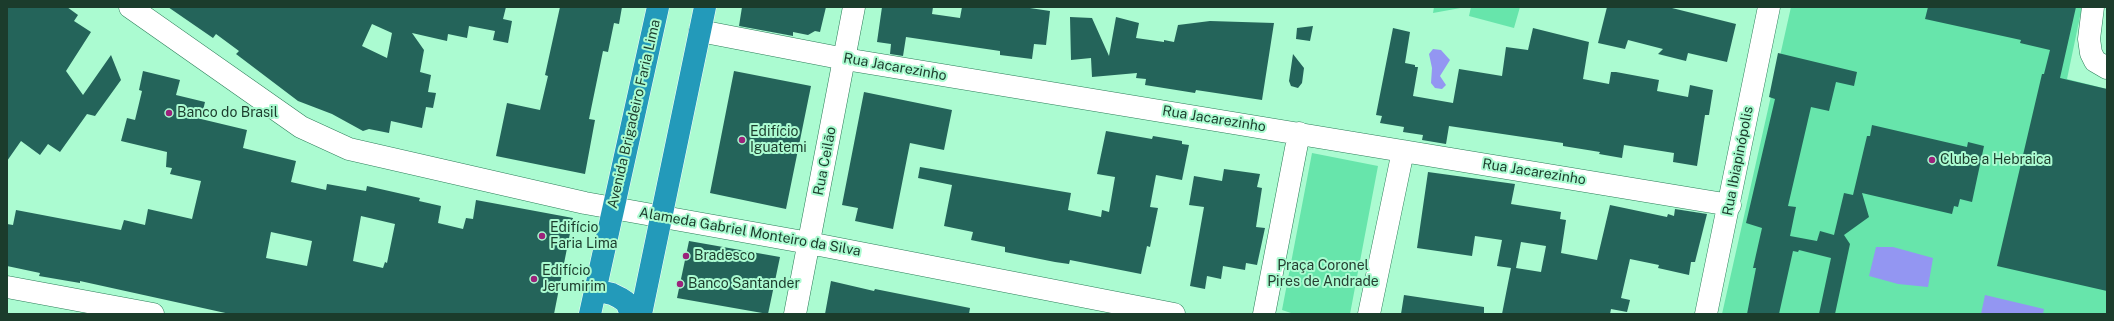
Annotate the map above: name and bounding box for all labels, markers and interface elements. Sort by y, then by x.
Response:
street label: Avenida Brigadeiro Faria Lima [604,18,664,210]
street label: Rua Jacarezinho [842,50,948,84]
street label: Rua Jacarezinho [1161,103,1267,135]
place label: Banco do Brasil [177,105,278,121]
street label: Rua Ibiapinópolis [1719,105,1757,217]
marker: Banco do Brasil [164,108,174,118]
place label: Edifício Iguatemi [750,124,807,156]
street label: Rua Ceilão [810,125,840,197]
marker: Edifício Iguatemi [737,135,747,145]
place label: Clube a Hebraica [1940,152,2051,168]
marker: Clube a Hebraica [1927,155,1937,165]
street label: Rua Jacarezinho [1481,156,1587,188]
street label: Alameda Gabriel Monteiro da Silva [638,204,862,260]
place label: Edifício Faria Lima [550,220,617,252]
marker: Edifício Faria Lima [537,231,547,241]
place label: Bradesco [694,248,755,264]
marker: Bradesco [681,251,691,261]
park label: Praça Coronel Pires de Andrade [1267,258,1379,290]
place label: Edifício Jerumirim [542,263,606,296]
marker: Edifício Jerumirim [529,274,539,284]
place label: Banco Santander [688,276,800,292]
marker: Banco Santander [675,279,685,289]

